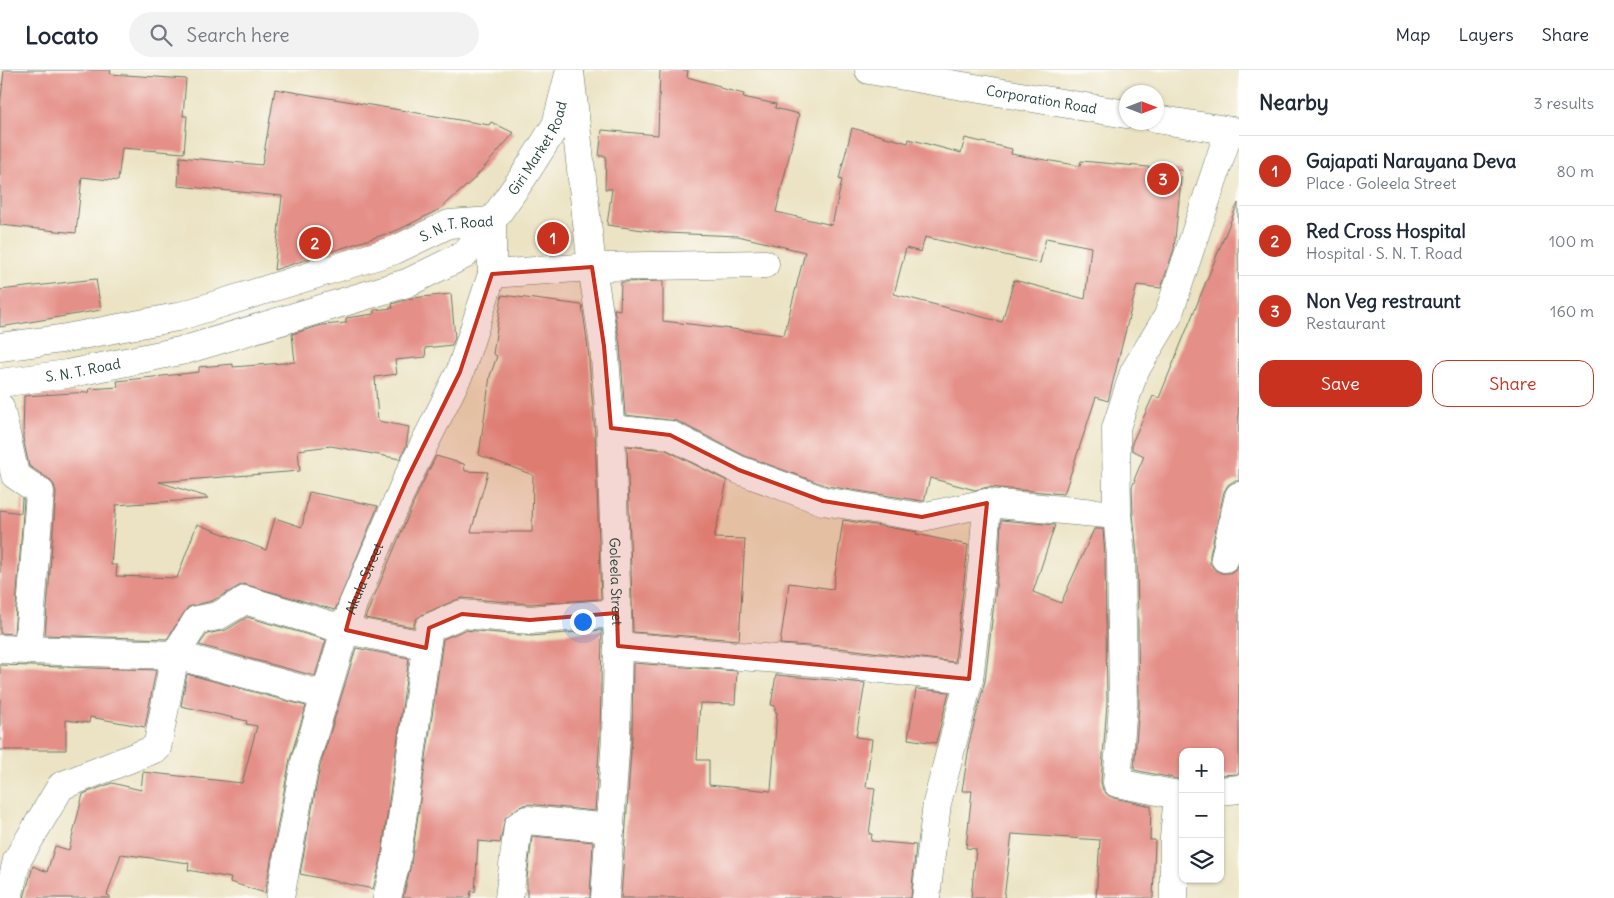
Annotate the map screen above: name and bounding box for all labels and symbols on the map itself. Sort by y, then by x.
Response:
street label: Corporation Road [985,81,1098,118]
north arrow [1119,85,1164,130]
street label: Giri Market Road [504,99,571,199]
pin: 3 [1147,160,1179,198]
street label: S. N. T. Road [417,212,494,246]
pin: 1 [537,219,569,257]
pin: 2 [299,224,331,262]
street label: S. N. T. Road [44,354,122,386]
street label: Goleela Street [605,537,626,626]
street label: Akula Street [341,540,387,617]
your location [570,609,596,635]

